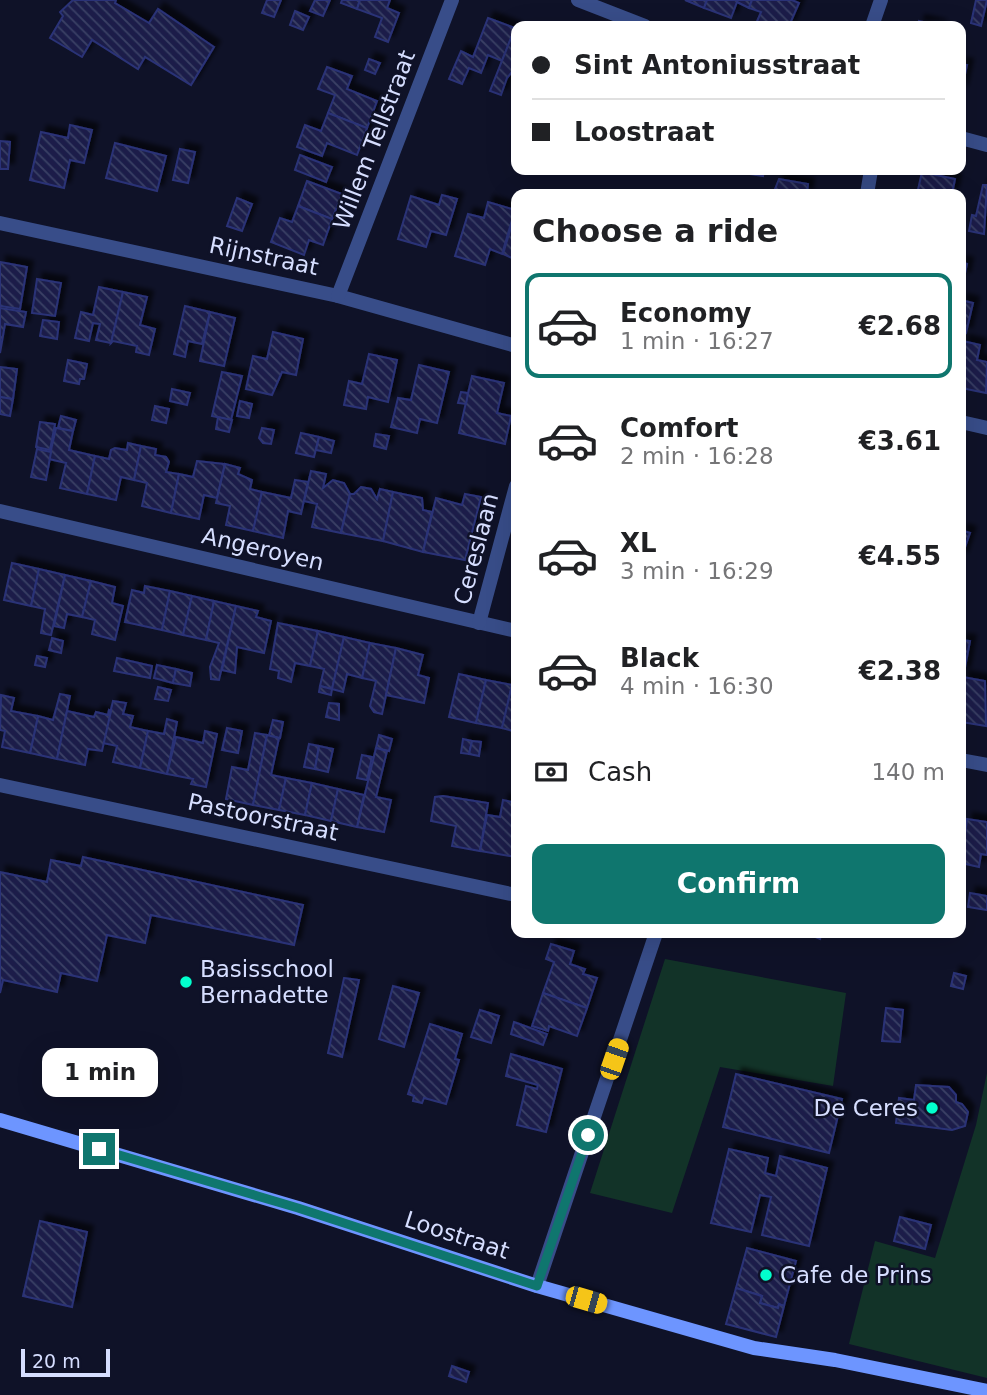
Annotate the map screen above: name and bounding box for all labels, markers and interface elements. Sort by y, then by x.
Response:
street label: Willem Tellstraat [328,47,420,233]
text: Sint Antoniusstraat [574,50,860,80]
text: Loostraat [574,117,715,147]
text: Choose a ride [532,212,778,250]
street label: Rijnstraat [207,232,321,280]
icon: car [536,294,599,357]
text: Economy [620,298,751,328]
text: €2.68 [859,311,941,341]
text: 1 min · 16:27 [620,328,774,354]
icon: car [536,409,599,472]
text: Comfort [620,413,738,443]
text: €3.61 [859,426,941,456]
text: 2 min · 16:28 [620,443,774,469]
street label: Cereslaan [449,490,503,608]
street label: Angeroyen [199,522,327,576]
icon: car [536,524,599,587]
text: XL [620,528,657,558]
text: €4.55 [859,541,941,571]
text: 3 min · 16:29 [620,558,774,584]
icon: car [536,639,599,702]
text: Black [620,643,699,673]
text: €2.38 [859,656,941,686]
text: 4 min · 16:30 [620,673,774,699]
icon: cash [532,753,570,791]
text: Cash [588,757,652,787]
text: 140 m [871,759,945,785]
street label: Pastoorstraat [185,788,341,846]
button: Confirm [532,844,945,924]
place label: Basisschool Bernadette [200,956,334,1008]
marker: Basisschool Bernadette [178,974,194,990]
car [598,1036,631,1082]
callout: 1 min [41,1048,157,1096]
text: 1 min [64,1059,136,1085]
place label: De Ceres [814,1095,918,1121]
marker: De Ceres [924,1100,940,1116]
route start [572,1119,604,1151]
route end [83,1133,115,1165]
street label: Loostraat [402,1206,512,1264]
place label: Cafe de Prins [780,1262,932,1288]
marker: Cafe de Prins [758,1267,774,1283]
car [563,1284,610,1316]
scale bar [21,1346,110,1378]
text: 20 m [32,1350,81,1372]

